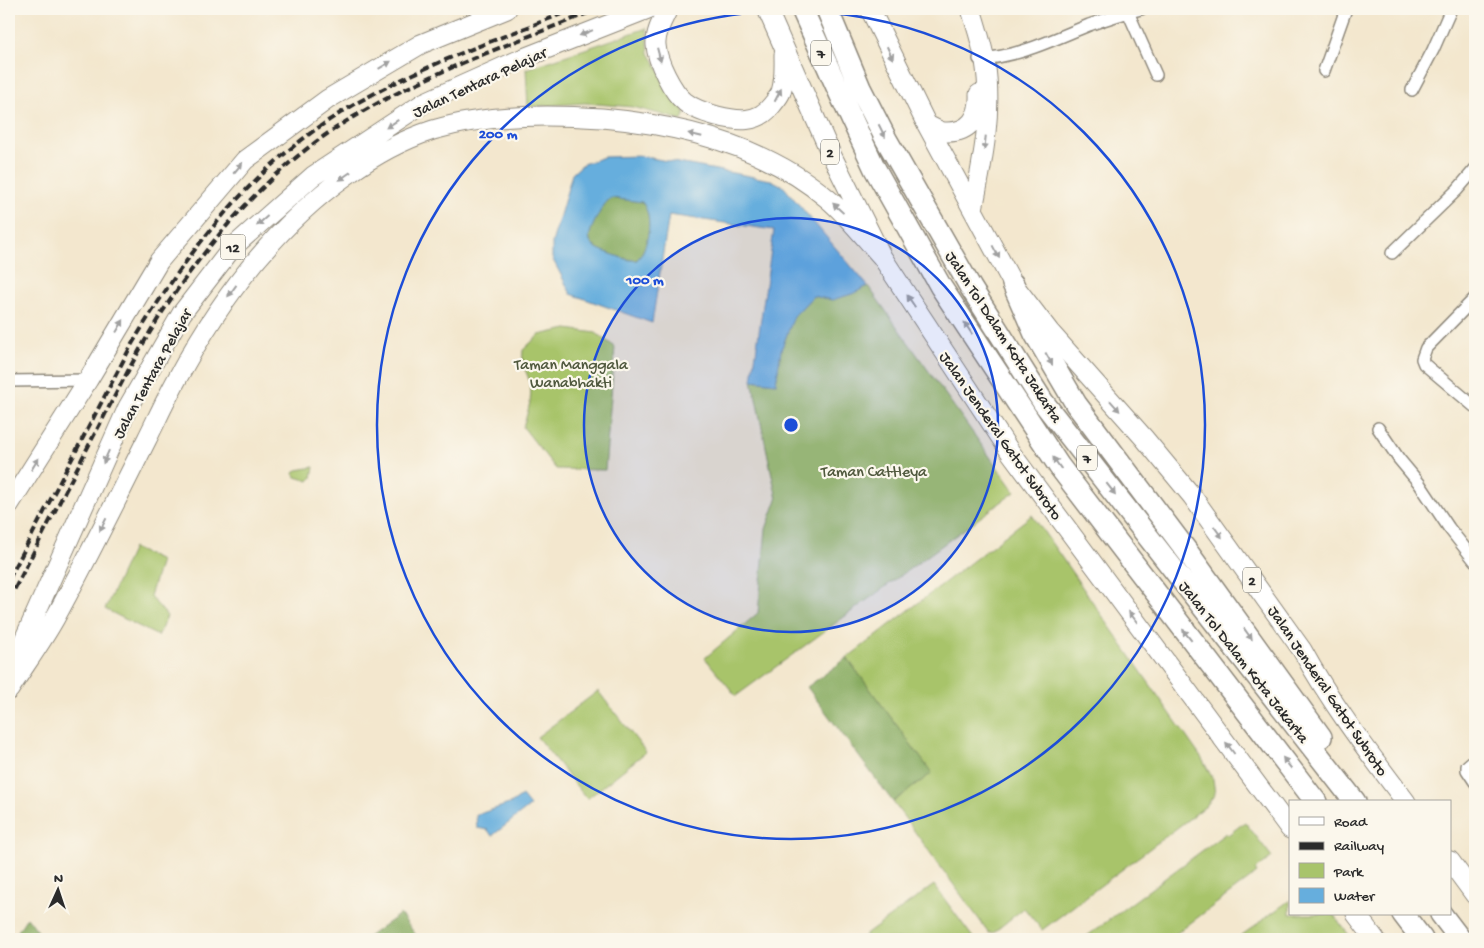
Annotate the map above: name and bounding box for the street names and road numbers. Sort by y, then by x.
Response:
road number: 7 [811,40,831,66]
street label: Jalan Tentara Pelajar [410,44,552,124]
road number: 2 [821,140,839,164]
road number: 12 [220,234,246,260]
street label: Jalan Tol Dalam Kota Jakarta [939,249,1065,428]
street label: Jalan Tentara Pelajar [110,305,198,443]
street label: Jalan Jenderal Gatot Subroto [934,349,1065,525]
road number: 7 [1077,446,1097,470]
road number: 2 [1243,568,1261,592]
street label: Jalan Tol Dalam Kota Jakarta [1173,578,1312,749]
street label: Jalan Jenderal Gatot Subroto [1262,603,1390,781]

